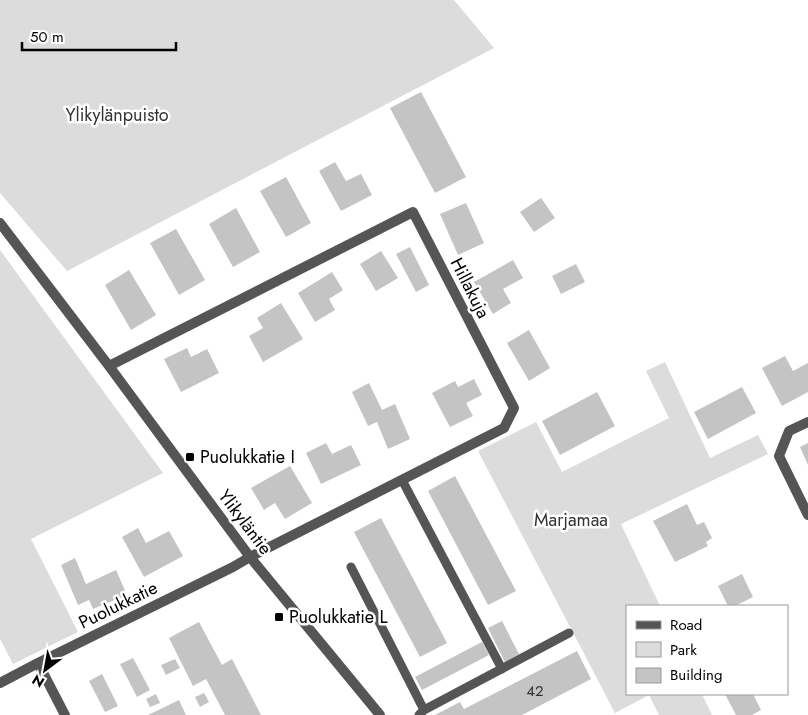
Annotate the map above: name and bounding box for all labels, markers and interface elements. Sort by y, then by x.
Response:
scale bar [22,20,176,52]
text: 50 m [30,26,64,48]
park label: Ylikylänpuisto [65,102,169,128]
street label: Hillakuja [444,253,496,323]
place label: Puolukkatie I [200,444,295,470]
marker: Puolukkatie I [184,451,196,463]
street label: Ylikyläntie [212,484,278,560]
park label: Marjamaa [534,507,608,533]
street label: Puolukkatie [74,575,162,635]
place label: Puolukkatie L [289,604,388,630]
legend [626,605,788,695]
marker: Puolukkatie L [273,611,285,623]
text: Road [670,614,702,636]
text: Park [670,639,697,661]
north arrow [20,645,70,695]
text: Building [670,664,722,686]
text: N [28,670,48,692]
house number: 42 [526,680,544,702]

